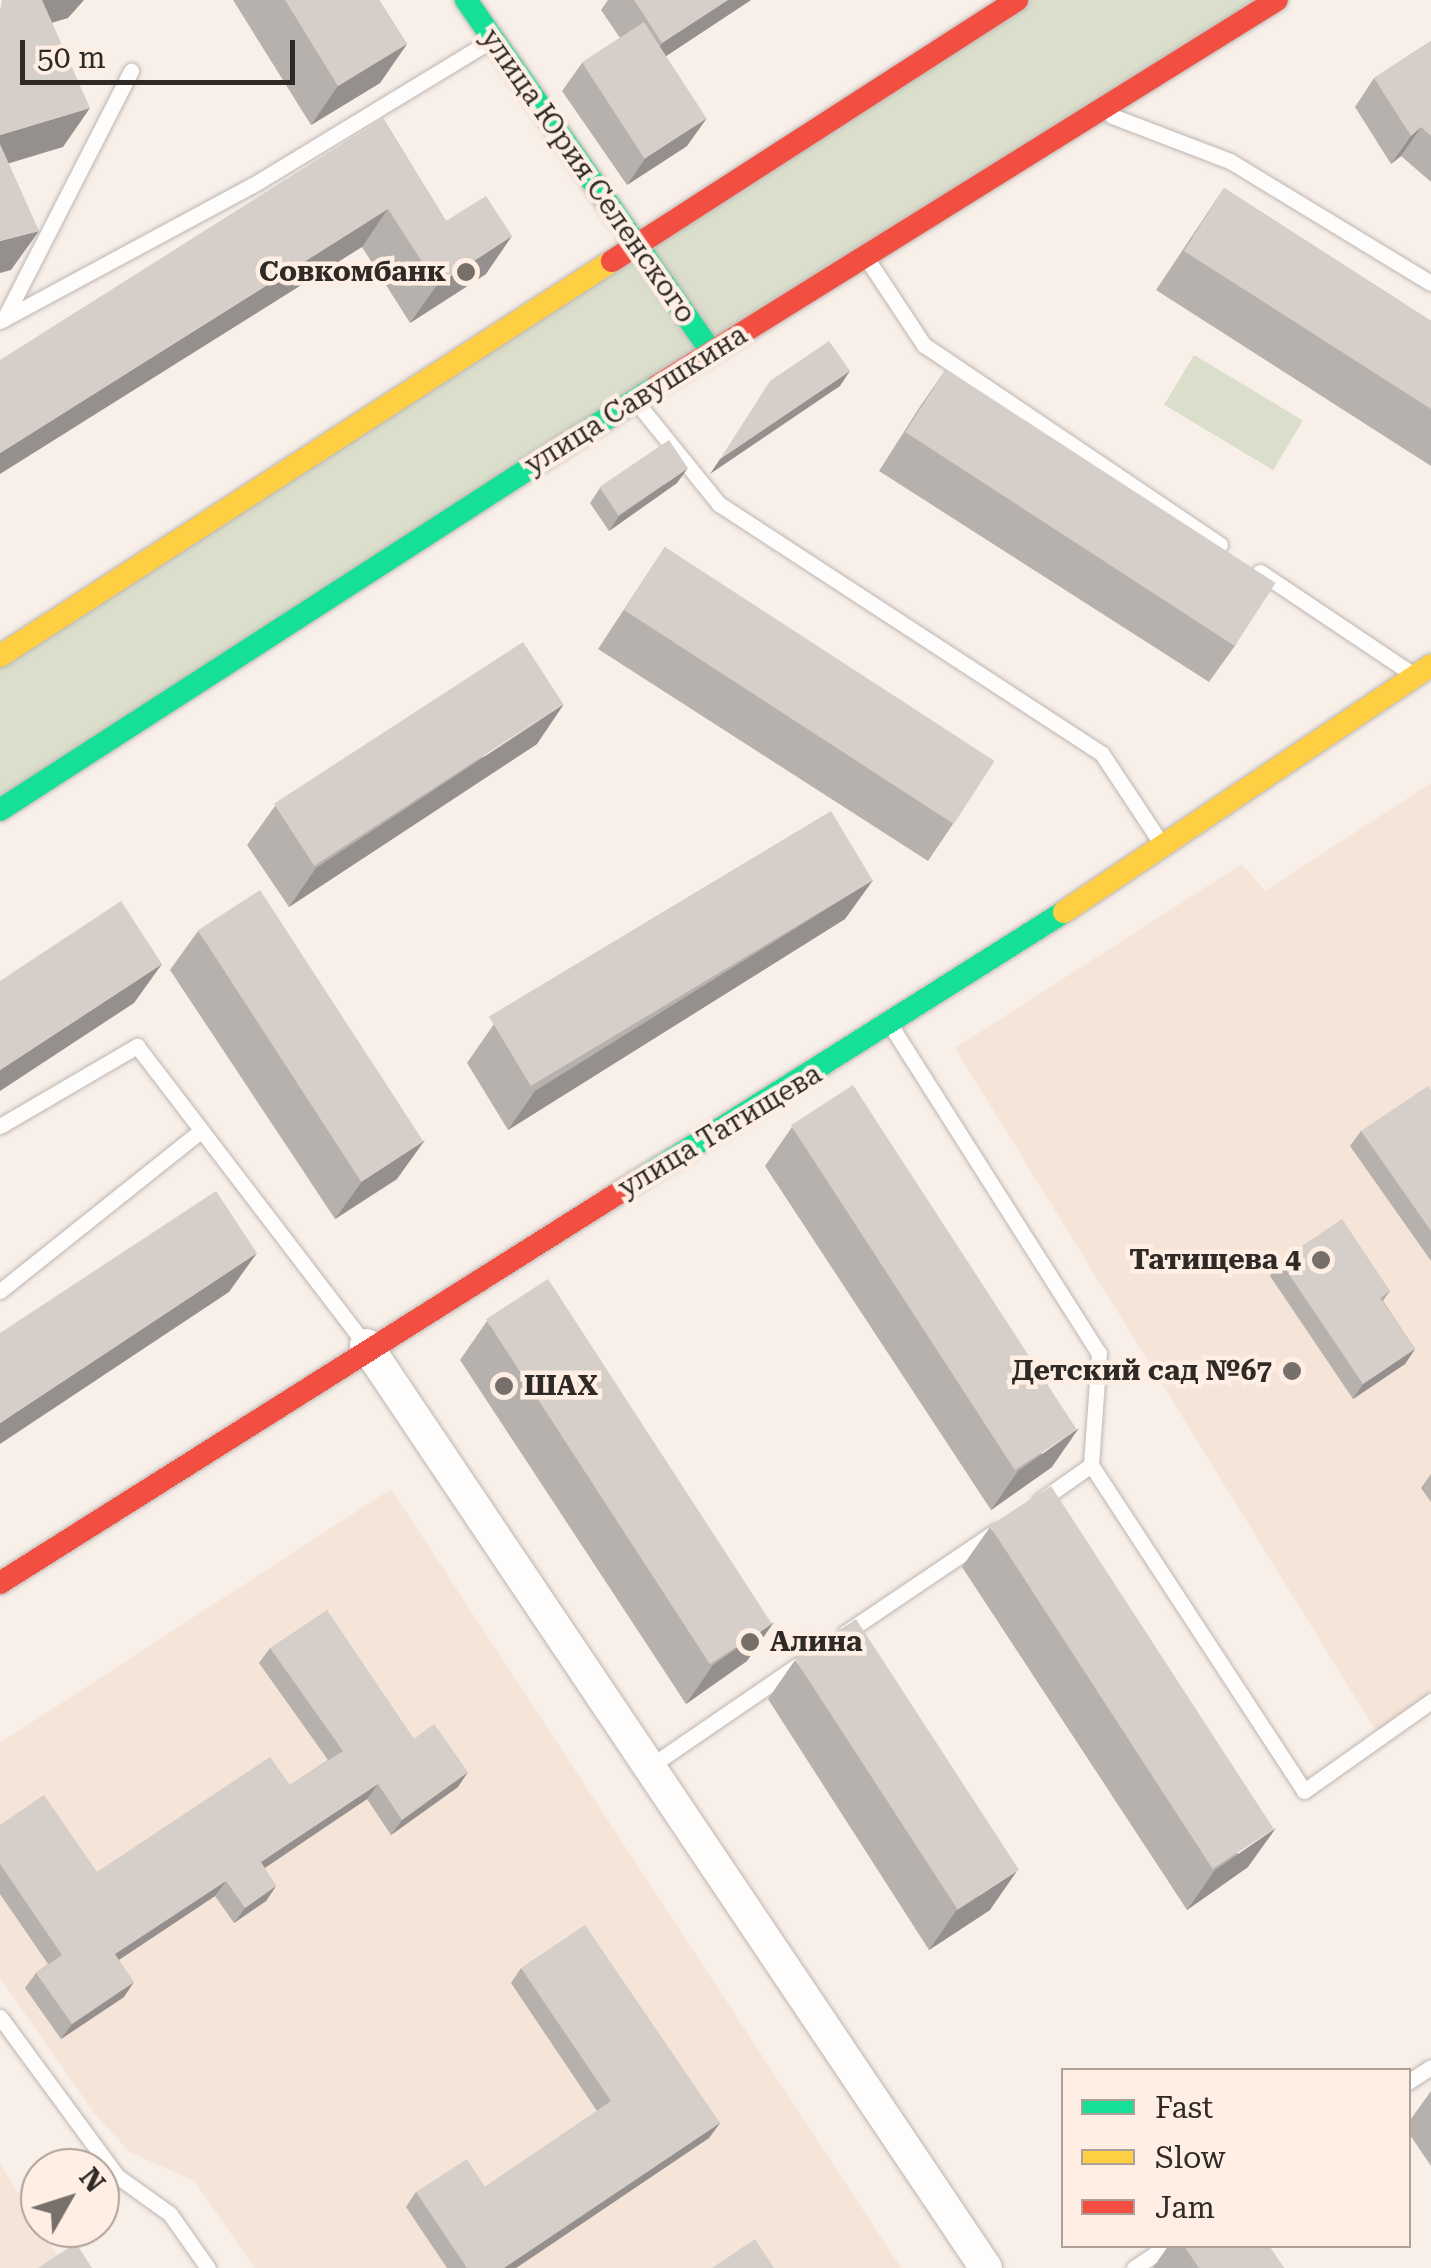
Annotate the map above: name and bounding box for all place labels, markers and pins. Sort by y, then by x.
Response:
place label: Совкомбанк [259,255,446,289]
marker: Совкомбанк [455,261,477,283]
place label: Татищева 4 [1129,1243,1301,1277]
marker: Татищева 4 [1310,1249,1332,1271]
place label: Детский сад №67 [1012,1354,1272,1388]
marker: Детский сад №67 [1281,1360,1303,1382]
place label: ШАХ [524,1369,598,1403]
marker: ШАХ [493,1375,515,1397]
place label: Алина [770,1625,862,1659]
marker: Алина [739,1631,761,1653]

